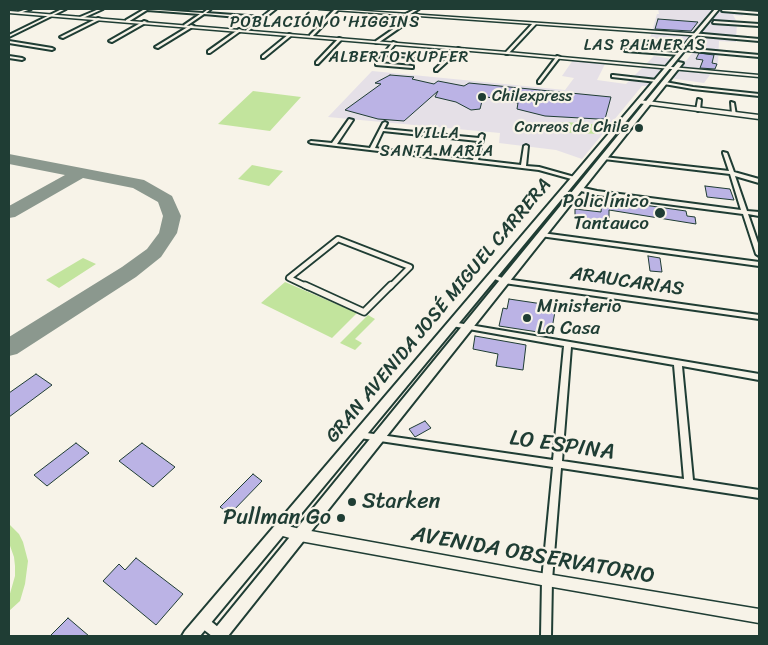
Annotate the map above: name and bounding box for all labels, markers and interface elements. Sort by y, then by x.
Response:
district label: POBLACIÓN O'HIGGINS [229,13,421,33]
district label: LAS PALMERAS [582,36,708,56]
district label: ALBERTO KUPFER [327,48,471,68]
place label: Chilexpress [492,87,572,107]
marker: Chilexpress [476,91,488,103]
place label: Correos de Chile [515,118,629,138]
marker: Correos de Chile [633,122,645,134]
district label: VILLA SANTA MARÍA [379,124,495,162]
street label: GRAN AVENIDA JOSÉ MIGUEL CARRERA [322,174,556,448]
place label: Policlínico Tantauco [562,191,649,235]
marker: Policlínico Tantauco [653,206,667,220]
street label: ARAUCARIAS [569,263,685,301]
place label: Ministerio La Casa [537,296,621,340]
marker: Ministerio La Casa [521,312,533,324]
street label: LO ESPINA [508,426,616,466]
place label: Starken [362,489,440,515]
marker: Starken [346,496,358,508]
place label: Pullman Go [223,505,331,531]
marker: Pullman Go [335,512,347,524]
street label: AVENIDA OBSERVATORIO [409,522,657,590]

